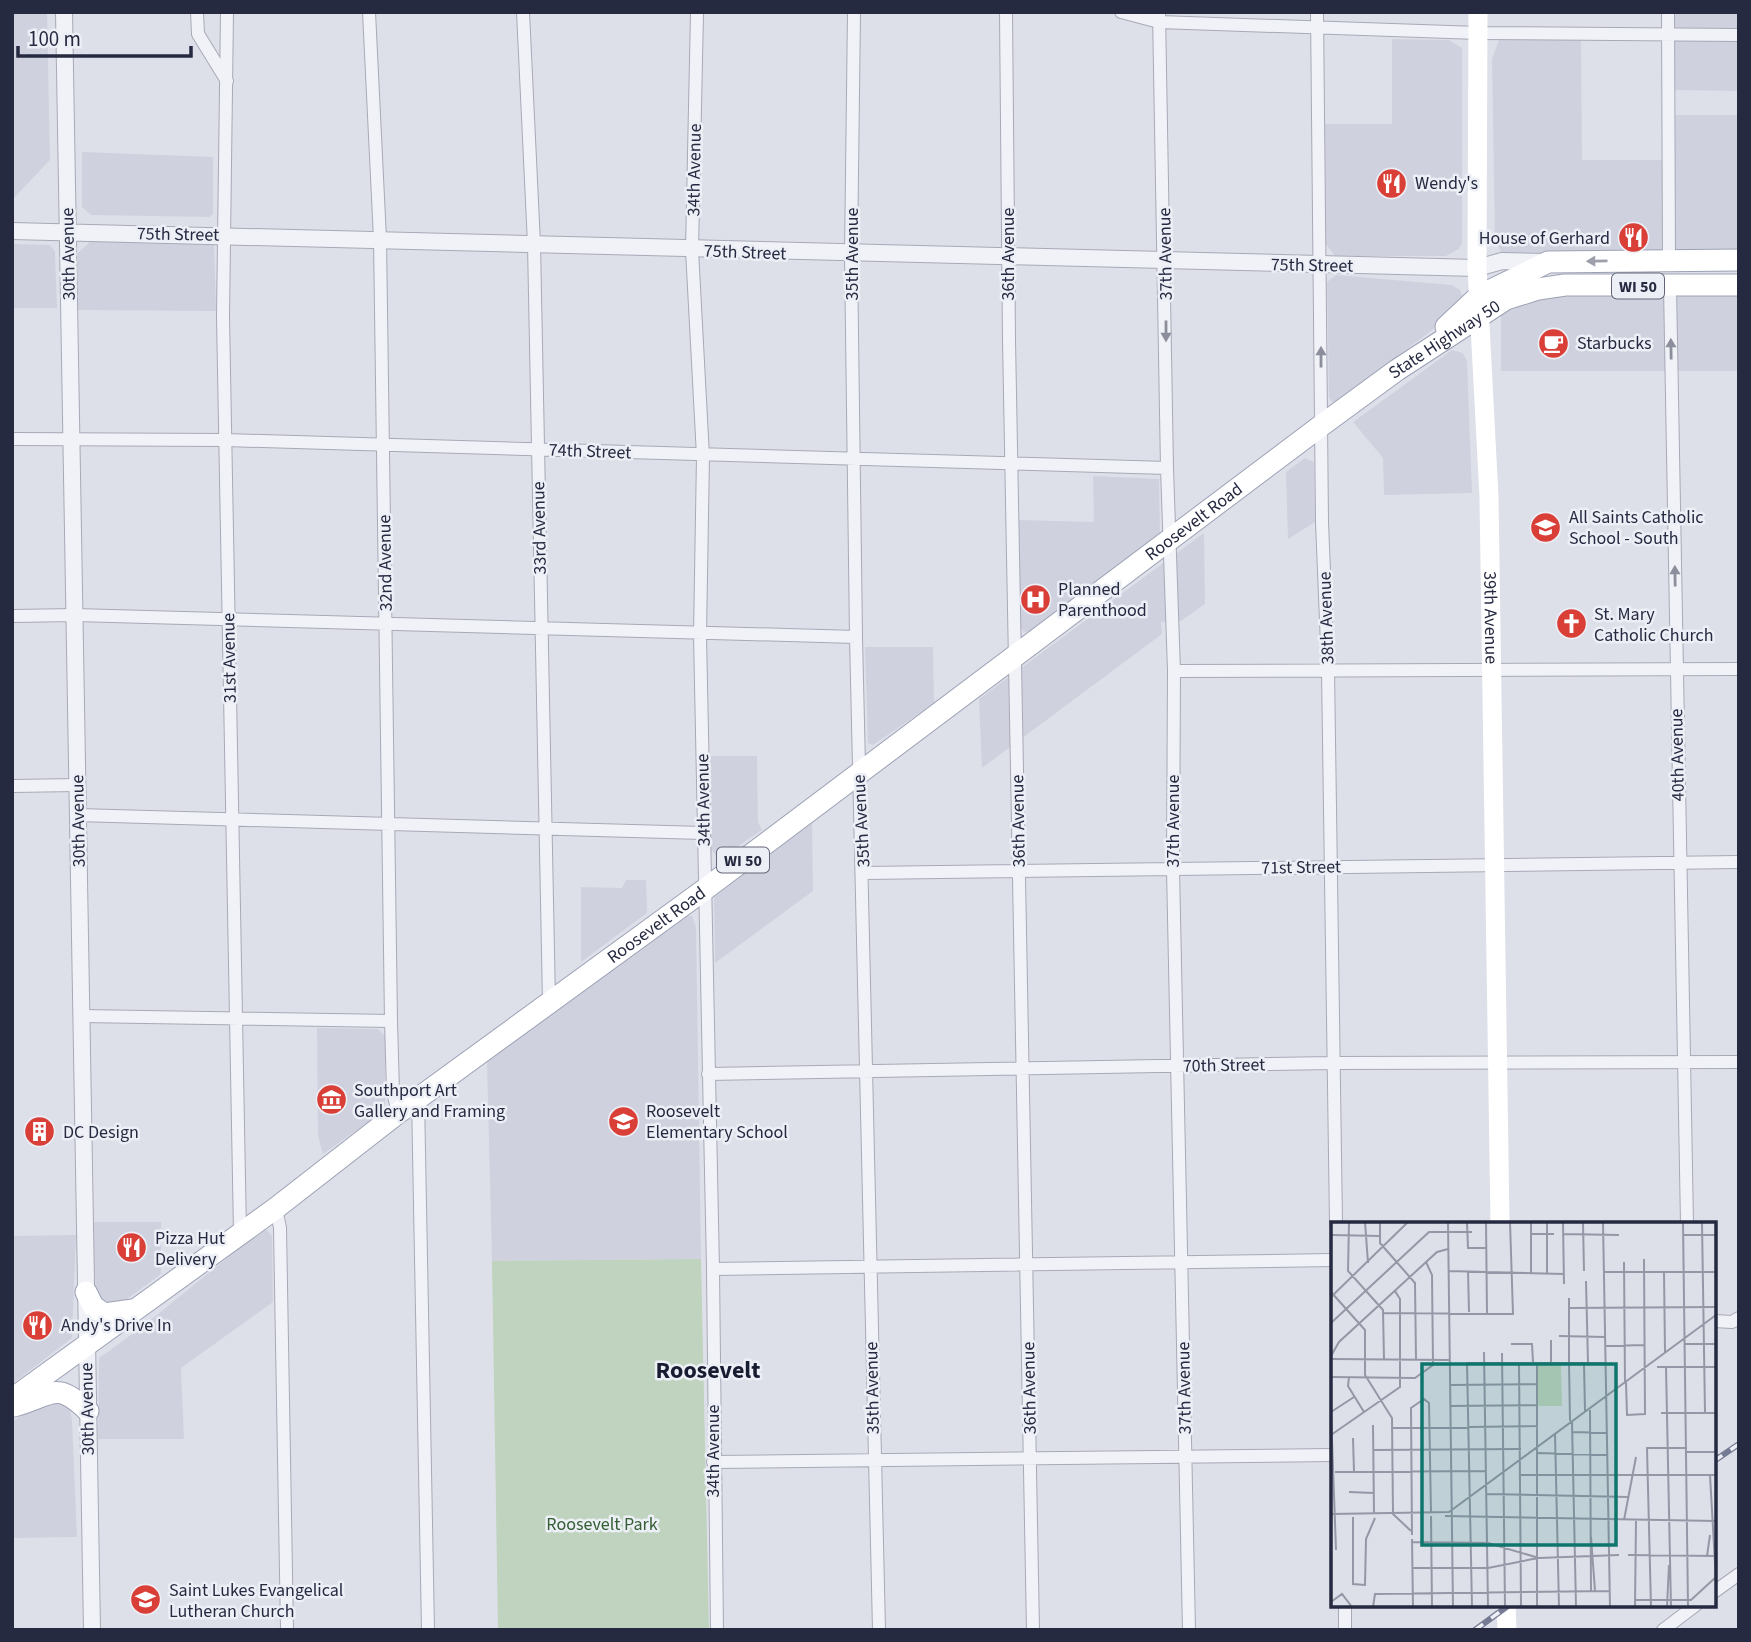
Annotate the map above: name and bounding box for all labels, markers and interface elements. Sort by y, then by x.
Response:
scale bar [18,14,191,58]
text: 100 m [28,24,81,54]
street label: 34th Avenue [681,123,708,217]
restaurant icon: Wendy's [1375,166,1409,200]
place label: Wendy's [1415,171,1478,196]
street label: 30th Avenue [55,207,82,301]
street label: 37th Avenue [1152,207,1179,301]
street label: 35th Avenue [840,208,865,300]
street label: 36th Avenue [996,208,1021,300]
street label: 75th Street [137,221,219,248]
restaurant icon: House of Gerhard [1616,221,1650,255]
place label: House of Gerhard [1479,226,1610,251]
street label: 75th Street [703,239,787,266]
street label: 75th Street [1271,252,1353,279]
one-way arrow [1586,255,1608,267]
road number: WI 50 [1612,274,1664,298]
street label: State Highway 50 [1383,294,1505,385]
one-way arrow [1160,320,1172,342]
cafe icon: Starbucks [1537,326,1571,360]
place label: Starbucks [1577,331,1652,356]
one-way arrow [1665,338,1677,360]
one-way arrow [1315,346,1327,368]
street label: 74th Street [548,438,632,465]
street label: Roosevelt Road [1140,477,1248,567]
street label: 33rd Avenue [526,481,553,575]
place label: All Saints Catholic School - South [1569,505,1704,551]
school or university icon: All Saints Catholic School - South [1529,510,1563,544]
street label: 32nd Avenue [372,514,399,612]
one-way arrow [1669,565,1681,587]
street label: 38th Avenue [1312,571,1341,665]
street label: 39th Avenue [1477,571,1504,664]
place label: Planned Parenthood [1058,577,1147,623]
hospital icon: Planned Parenthood [1018,582,1052,616]
place label: St. Mary Catholic Church [1594,602,1714,648]
church icon: St. Mary Catholic Church [1554,607,1588,641]
street label: 31st Avenue [216,613,243,703]
street label: 40th Avenue [1664,708,1691,802]
street label: 34th Avenue [690,753,717,847]
street label: 30th Avenue [65,774,92,868]
street label: 35th Avenue [847,774,876,868]
street label: 36th Avenue [1005,774,1032,868]
street label: 37th Avenue [1161,775,1186,867]
road number: WI 50 [717,848,769,873]
street label: 71st Street [1261,854,1341,881]
street label: Roosevelt Road [602,881,711,970]
street label: 70th Street [1183,1052,1265,1079]
place label: Southport Art Gallery and Framing [354,1078,505,1124]
museum icon: Southport Art Gallery and Framing [314,1083,348,1117]
place label: Roosevelt Elementary School [646,1099,788,1145]
school or university icon: Roosevelt Elementary School [606,1104,640,1138]
building icon: DC Design [23,1115,57,1149]
place label: DC Design [63,1120,139,1145]
inset map [1331,1222,1716,1607]
place label: Pizza Hut Delivery [155,1226,225,1272]
restaurant icon: Pizza Hut Delivery [115,1231,149,1265]
restaurant icon: Andy's Drive In [21,1308,55,1342]
place label: Andy's Drive In [61,1313,171,1338]
street label: 35th Avenue [859,1341,886,1435]
street label: 36th Avenue [1016,1341,1043,1435]
street label: 37th Avenue [1171,1341,1198,1435]
district label: Roosevelt [656,1353,760,1388]
street label: 30th Avenue [74,1362,101,1456]
street label: 34th Avenue [701,1405,726,1497]
park label: Roosevelt Park [546,1512,658,1537]
place label: Saint Lukes Evangelical Lutheran Church [169,1578,343,1624]
school or university icon: Saint Lukes Evangelical Lutheran Church [129,1583,163,1617]

